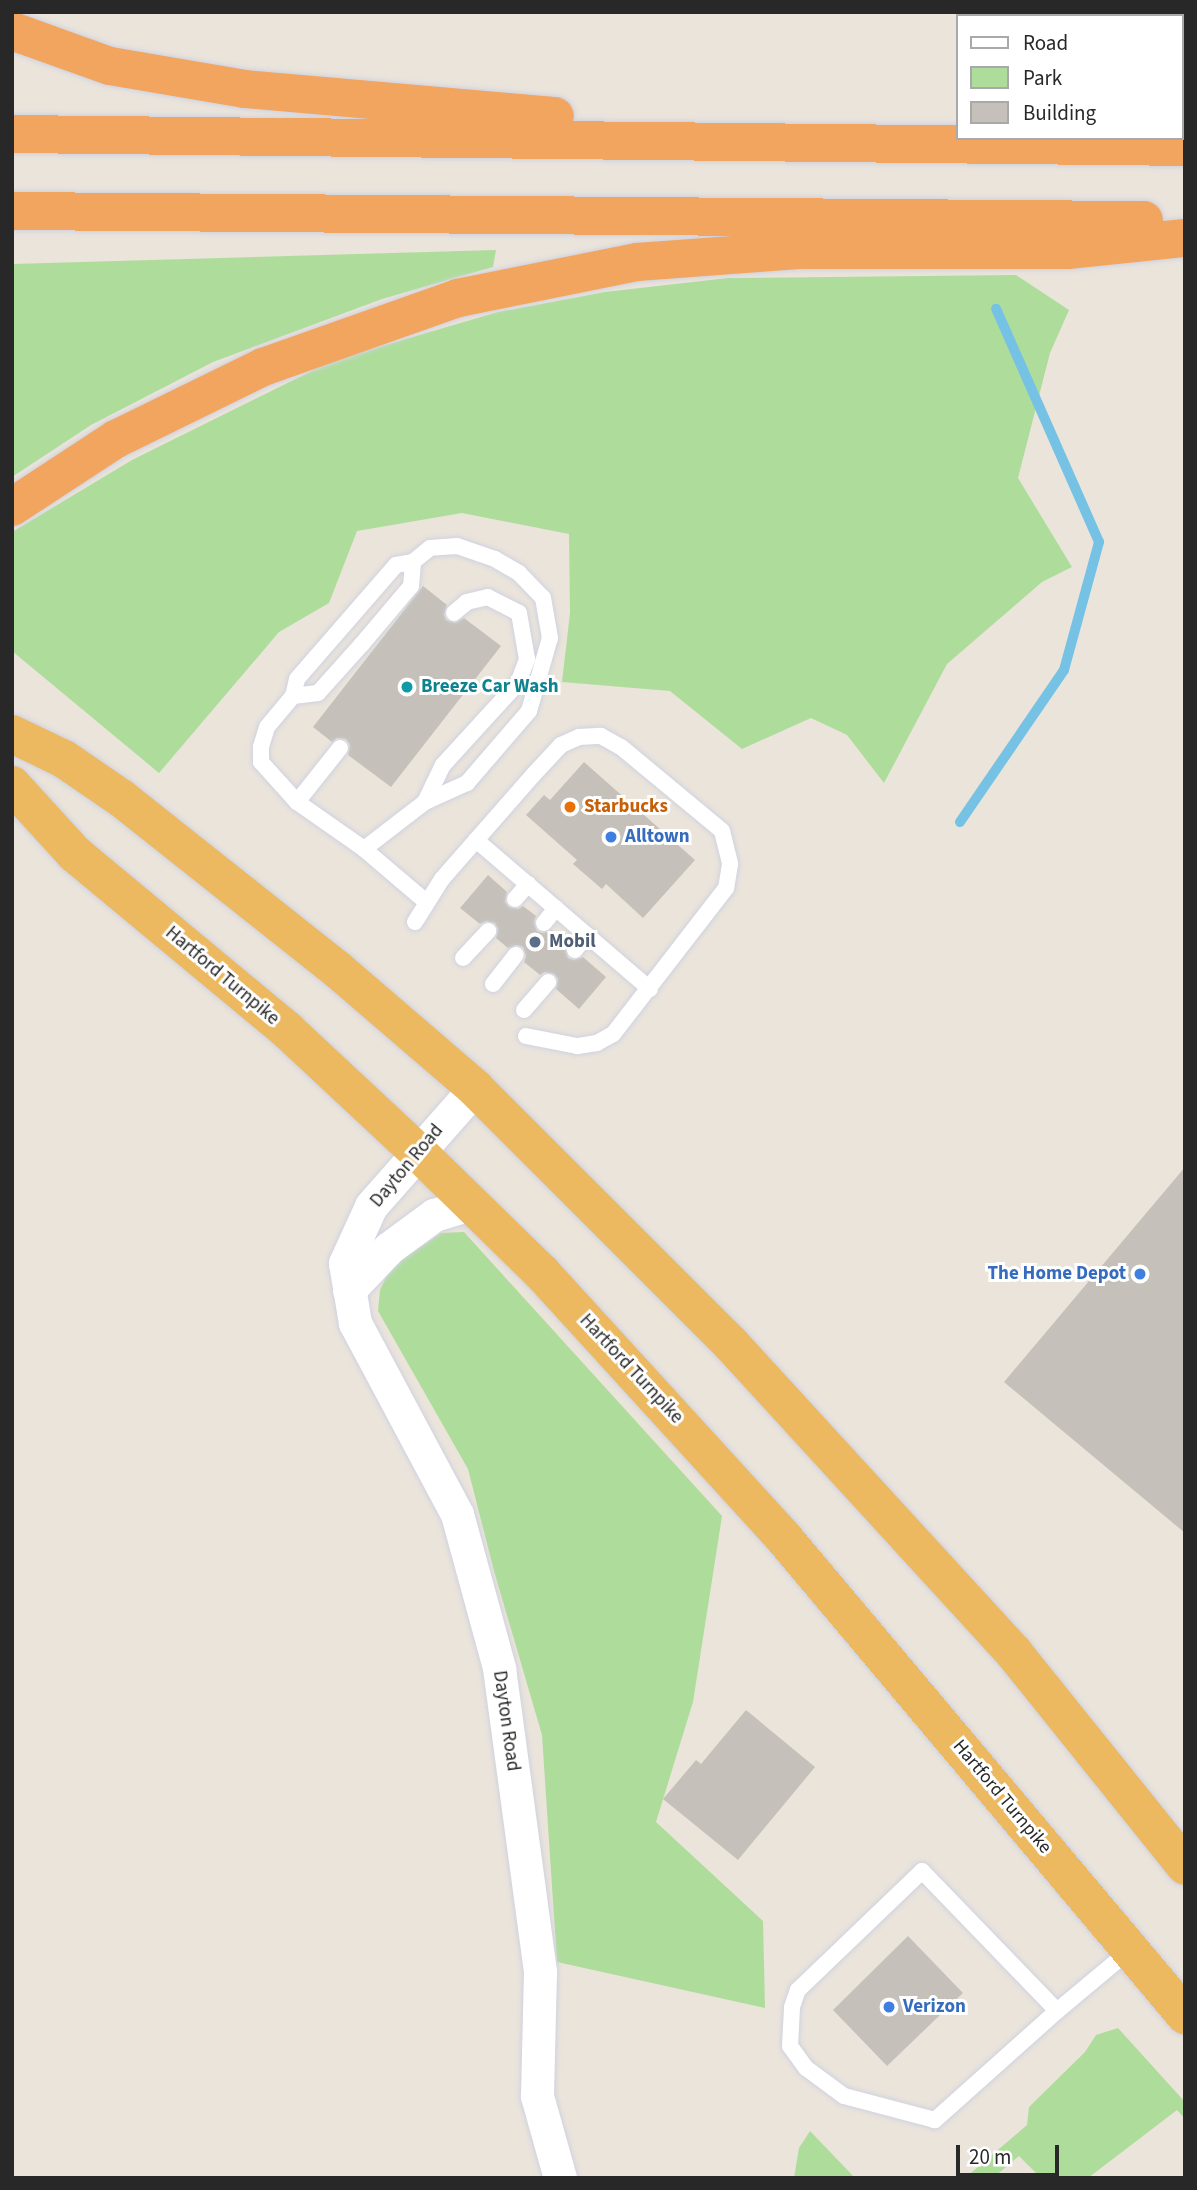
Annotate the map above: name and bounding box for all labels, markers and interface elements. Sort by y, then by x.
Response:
legend [956,14,1183,140]
text: Road [1023,28,1068,58]
text: Park [1023,63,1062,93]
text: Building [1023,98,1096,128]
place label: Breeze Car Wash [421,676,559,698]
marker: Breeze Car Wash [399,679,415,695]
place label: Starbucks [584,796,668,818]
marker: Starbucks [562,799,578,815]
place label: Alltown [625,826,690,848]
marker: Alltown [603,829,619,845]
street label: Hartford Turnpike [160,922,284,1030]
place label: Mobil [549,931,596,953]
marker: Mobil [527,934,543,950]
street label: Dayton Road [366,1120,448,1212]
place label: The Home Depot [988,1263,1126,1285]
marker: The Home Depot [1132,1266,1148,1282]
street label: Hartford Turnpike [574,1309,688,1429]
street label: Dayton Road [488,1669,524,1773]
street label: Hartford Turnpike [948,1735,1056,1859]
place label: Verizon [903,1996,966,2018]
marker: Verizon [881,1999,897,2015]
scale bar [959,2130,1062,2174]
text: 20 m [969,2142,1011,2172]

